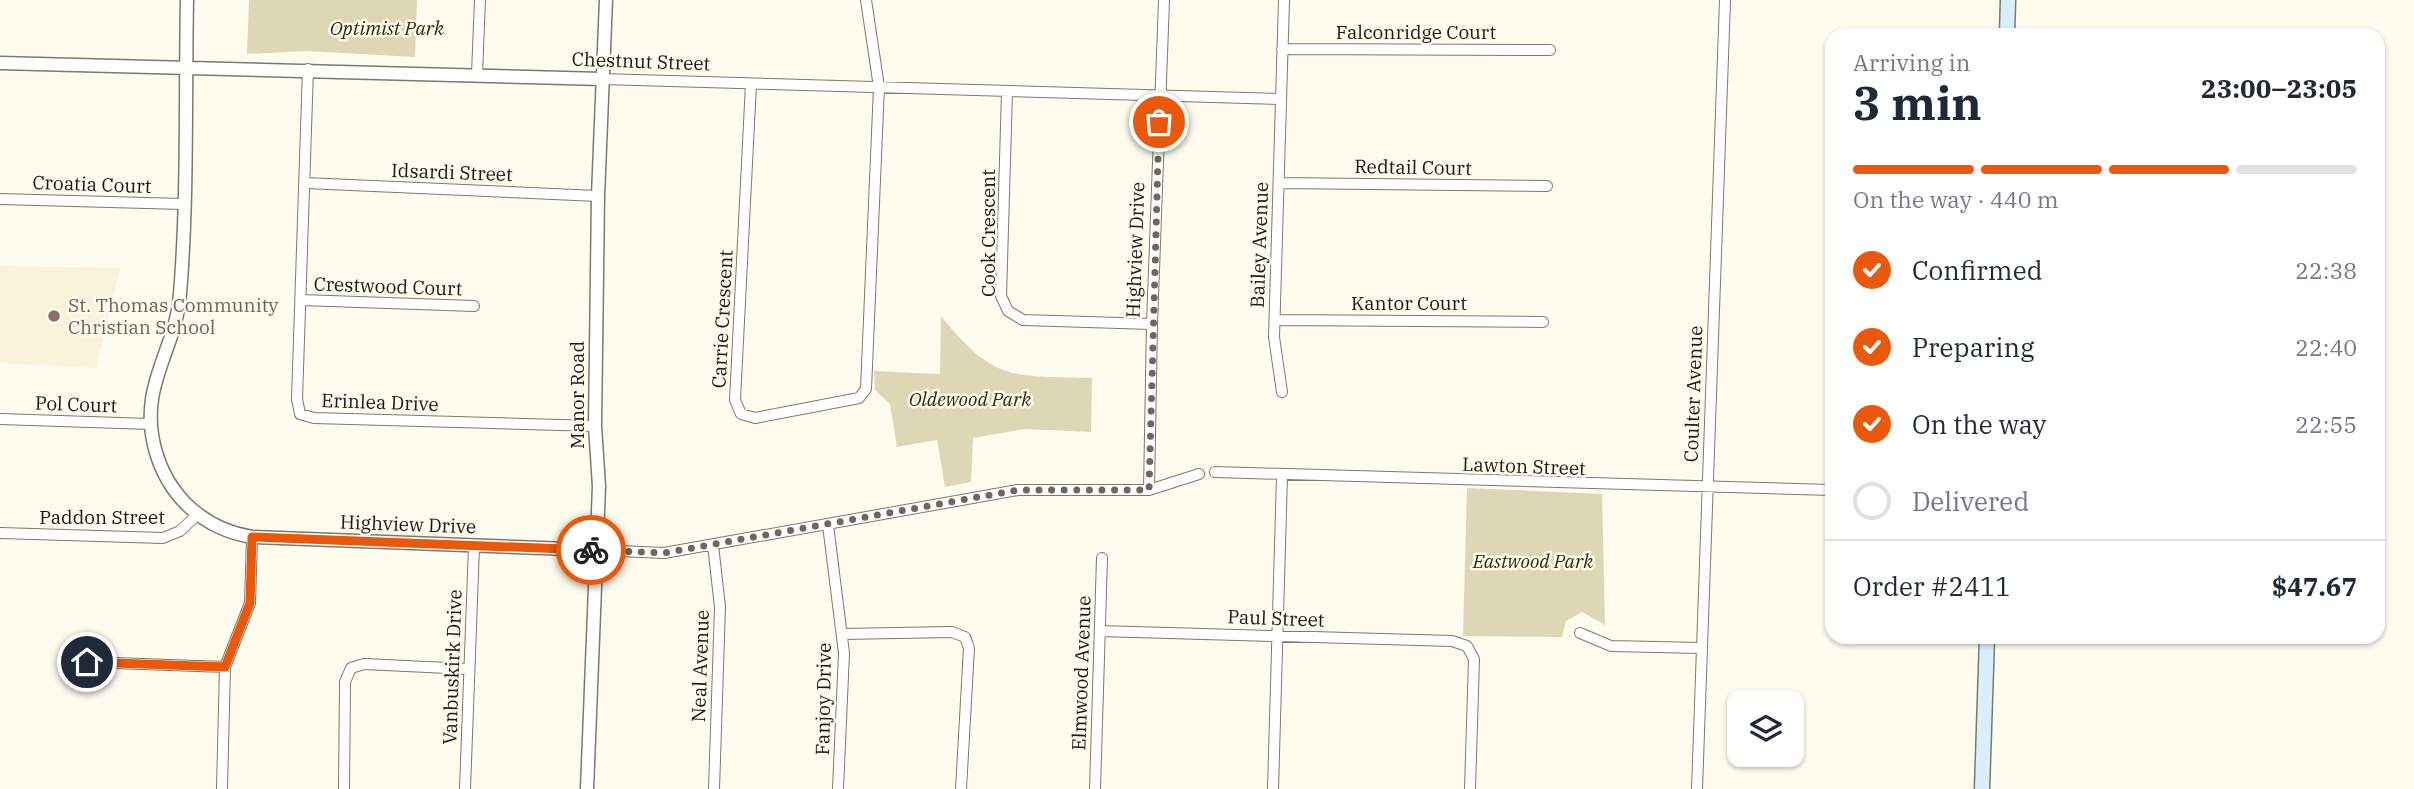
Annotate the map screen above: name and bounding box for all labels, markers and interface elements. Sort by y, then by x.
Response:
park label: Optimist Park [330,16,445,40]
street label: Falconridge Court [1336,20,1496,44]
street label: Chestnut Street [571,47,711,75]
text: Arriving in [1853,47,1970,77]
text: 23:00–23:05 [2201,71,2357,105]
text: 3 min [1853,73,1982,133]
pin [1129,92,1189,152]
icon: bag [1140,103,1178,141]
street label: Redtail Court [1354,154,1472,180]
street label: Idsardi Street [391,158,513,186]
street label: Cook Crescent [976,169,1000,297]
street label: Croatia Court [32,170,152,198]
street label: Highview Drive [1121,181,1149,319]
street label: Bailey Avenue [1245,182,1273,308]
text: On the way · 440 m [1853,184,2059,214]
street label: Carrie Crescent [706,249,738,389]
icon: check [1853,251,1891,289]
text: Confirmed [1912,253,2043,287]
text: 22:38 [2295,255,2357,285]
street label: Crestwood Court [313,271,463,301]
street label: Kantor Court [1351,291,1467,315]
place label: St. Thomas Community Christian School [68,293,279,339]
marker: St. Thomas Community Christian School [46,308,62,324]
street label: Coulter Avenue [1679,325,1707,463]
icon: check [1853,328,1891,366]
text: Preparing [1912,330,2034,364]
text: 22:40 [2295,332,2357,362]
street label: Manor Road [565,341,589,449]
park label: Oldewood Park [909,387,1032,411]
street label: Erinlea Drive [321,388,439,416]
street label: Pol Court [34,391,118,417]
icon: check [1853,405,1891,443]
text: On the way [1912,407,2046,441]
text: 22:55 [2295,409,2357,439]
street label: Lawton Street [1462,452,1586,480]
text: Delivered [1912,484,2029,518]
street label: Paddon Street [39,505,165,529]
street label: Highview Drive [339,510,477,538]
courier [556,515,626,585]
icon: bike [572,531,610,569]
park label: Eastwood Park [1472,549,1594,573]
text: Order #2411 [1853,569,2011,603]
text: $47.67 [2272,569,2357,603]
street label: Vanbuskirk Drive [437,589,467,745]
street label: Elmwood Avenue [1066,595,1096,751]
street label: Paul Street [1227,604,1325,632]
street label: Neal Avenue [686,609,714,723]
pin [57,632,117,692]
icon: home [68,643,106,681]
street label: Fanjoy Drive [810,643,836,755]
map controls [1727,690,1804,767]
button: layers [1727,690,1804,767]

